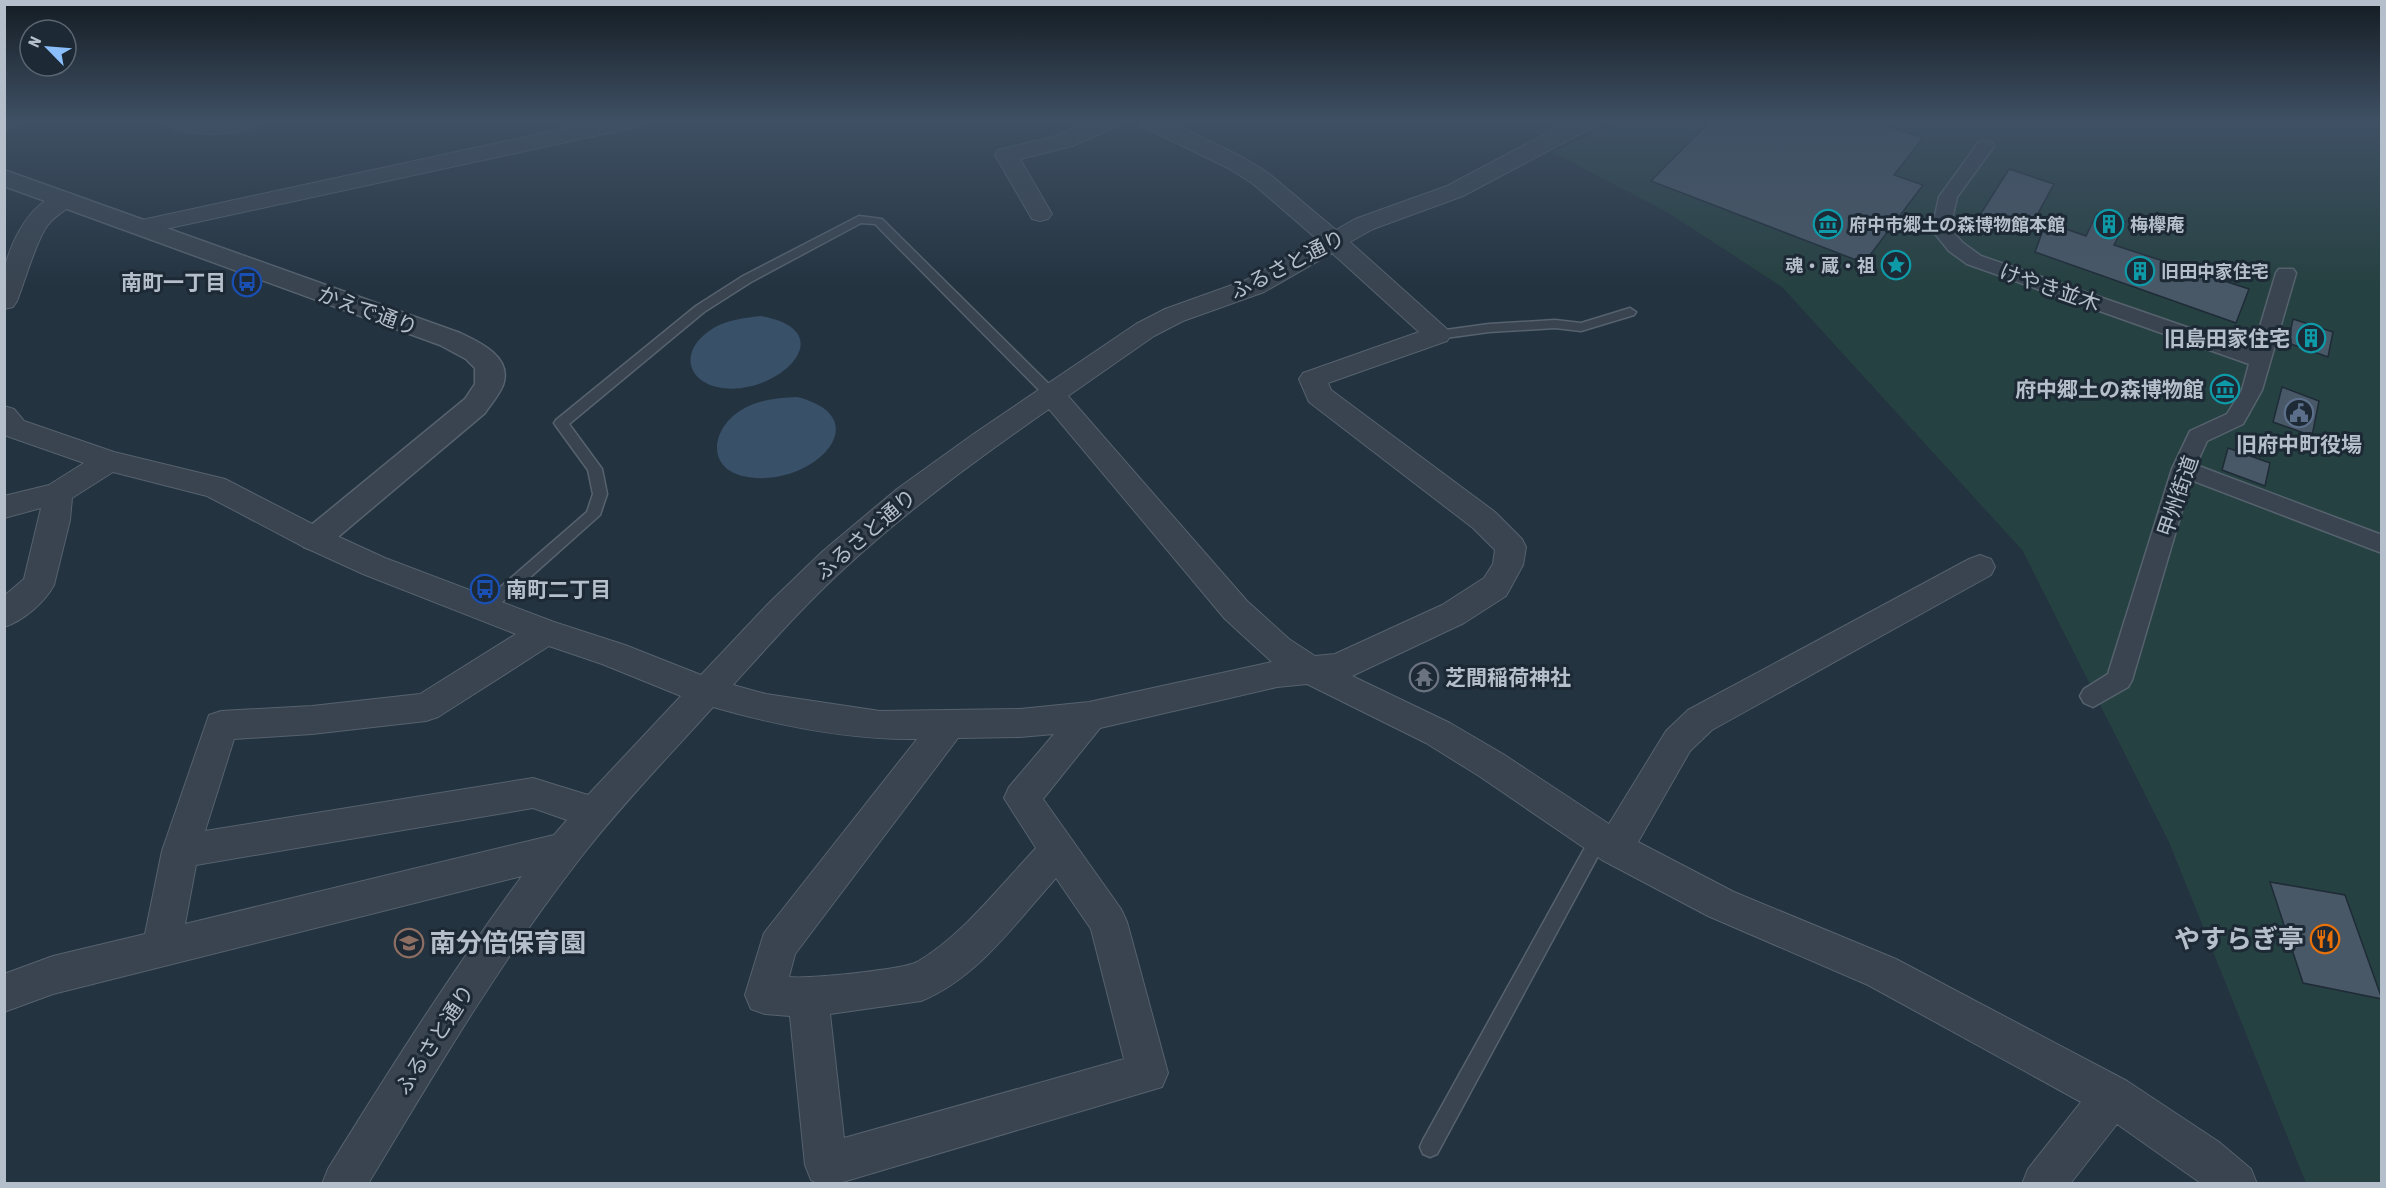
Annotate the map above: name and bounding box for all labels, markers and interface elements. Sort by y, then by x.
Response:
north arrow [18,18,78,78]
text: N [24,34,45,50]
museum icon: 府中市郷土の森博物館本館 [1812,208,1844,240]
building icon: 梅欅庵 [2093,208,2125,240]
place label: 府中市郷土の森博物館本館 [1849,214,2065,235]
place label: 梅欅庵 [2130,214,2184,235]
street label: ふるさと通り [1225,225,1349,303]
place icon: 魂・蔵・祖 [1880,249,1912,281]
place label: 魂・蔵・祖 [1785,255,1875,276]
building icon: 旧田中家住宅 [2124,255,2156,287]
street label: けやき並木 [1996,259,2104,315]
place label: 旧田中家住宅 [2161,261,2269,282]
bus stop icon: 南町一丁目 [231,266,263,298]
place label: 南町一丁目 [121,270,226,294]
street label: かえで通り [315,281,421,339]
building icon: 旧島田家住宅 [2295,322,2327,354]
place label: 旧島田家住宅 [2164,326,2290,350]
museum icon: 府中郷土の森博物館 [2209,373,2241,405]
place label: 府中郷土の森博物館 [2015,377,2204,401]
public building icon: 旧府中町役場 [2283,397,2315,429]
place label: 旧府中町役場 [2236,432,2362,456]
street label: 甲州街道 [2152,452,2202,540]
street label: ふるさと通り [810,484,920,584]
bus stop icon: 南町二丁目 [469,573,501,605]
place label: 南町二丁目 [506,577,611,601]
temple icon: 芝間稲荷神社 [1408,661,1440,693]
place label: 芝間稲荷神社 [1445,665,1571,689]
restaurant icon: やすらぎ亭 [2309,923,2341,955]
place label: やすらぎ亭 [2174,924,2304,954]
school or university icon: 南分倍保育園 [393,927,425,959]
place label: 南分倍保育園 [430,928,586,958]
street label: ふるさと通り [390,980,478,1098]

